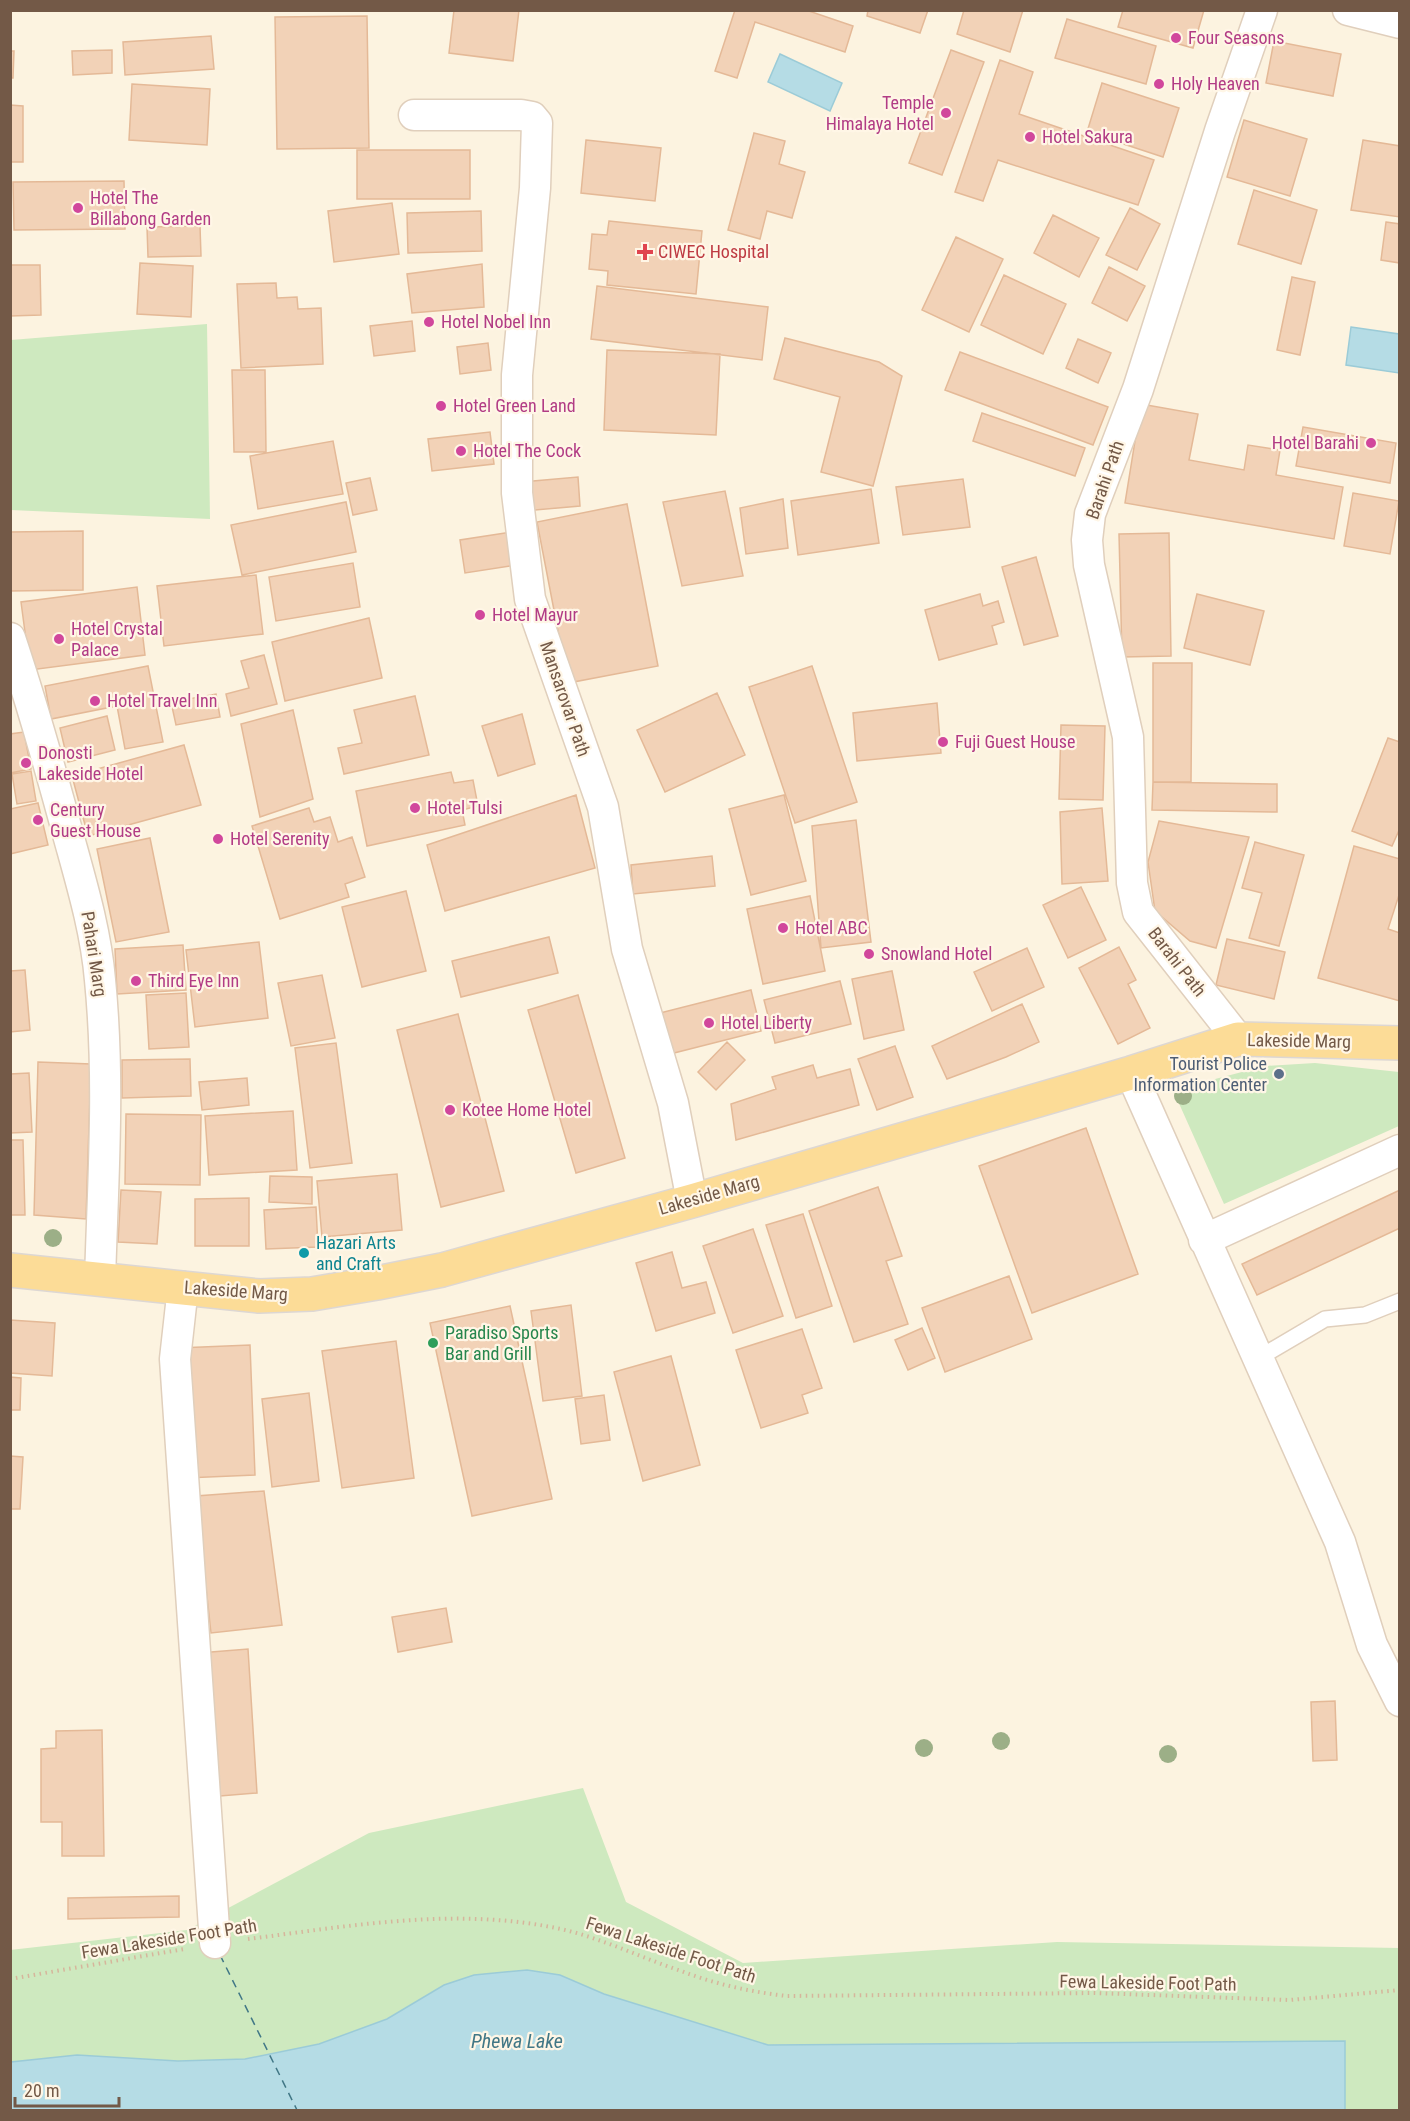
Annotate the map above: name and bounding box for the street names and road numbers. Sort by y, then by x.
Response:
street label: Barahi Path [1081,438,1128,522]
street label: Mansarovar Path [536,639,595,759]
street label: Pahari Marg [77,910,112,998]
street label: Barahi Path [1144,923,1211,1000]
street label: Lakeside Marg [1247,1029,1351,1052]
street label: Lakeside Marg [656,1170,762,1219]
street label: Lakeside Marg [184,1276,289,1305]
street label: Fewa Lakeside Foot Path [584,1912,759,1987]
street label: Fewa Lakeside Foot Path [80,1914,258,1963]
street label: Fewa Lakeside Foot Path [1059,1970,1237,1995]

